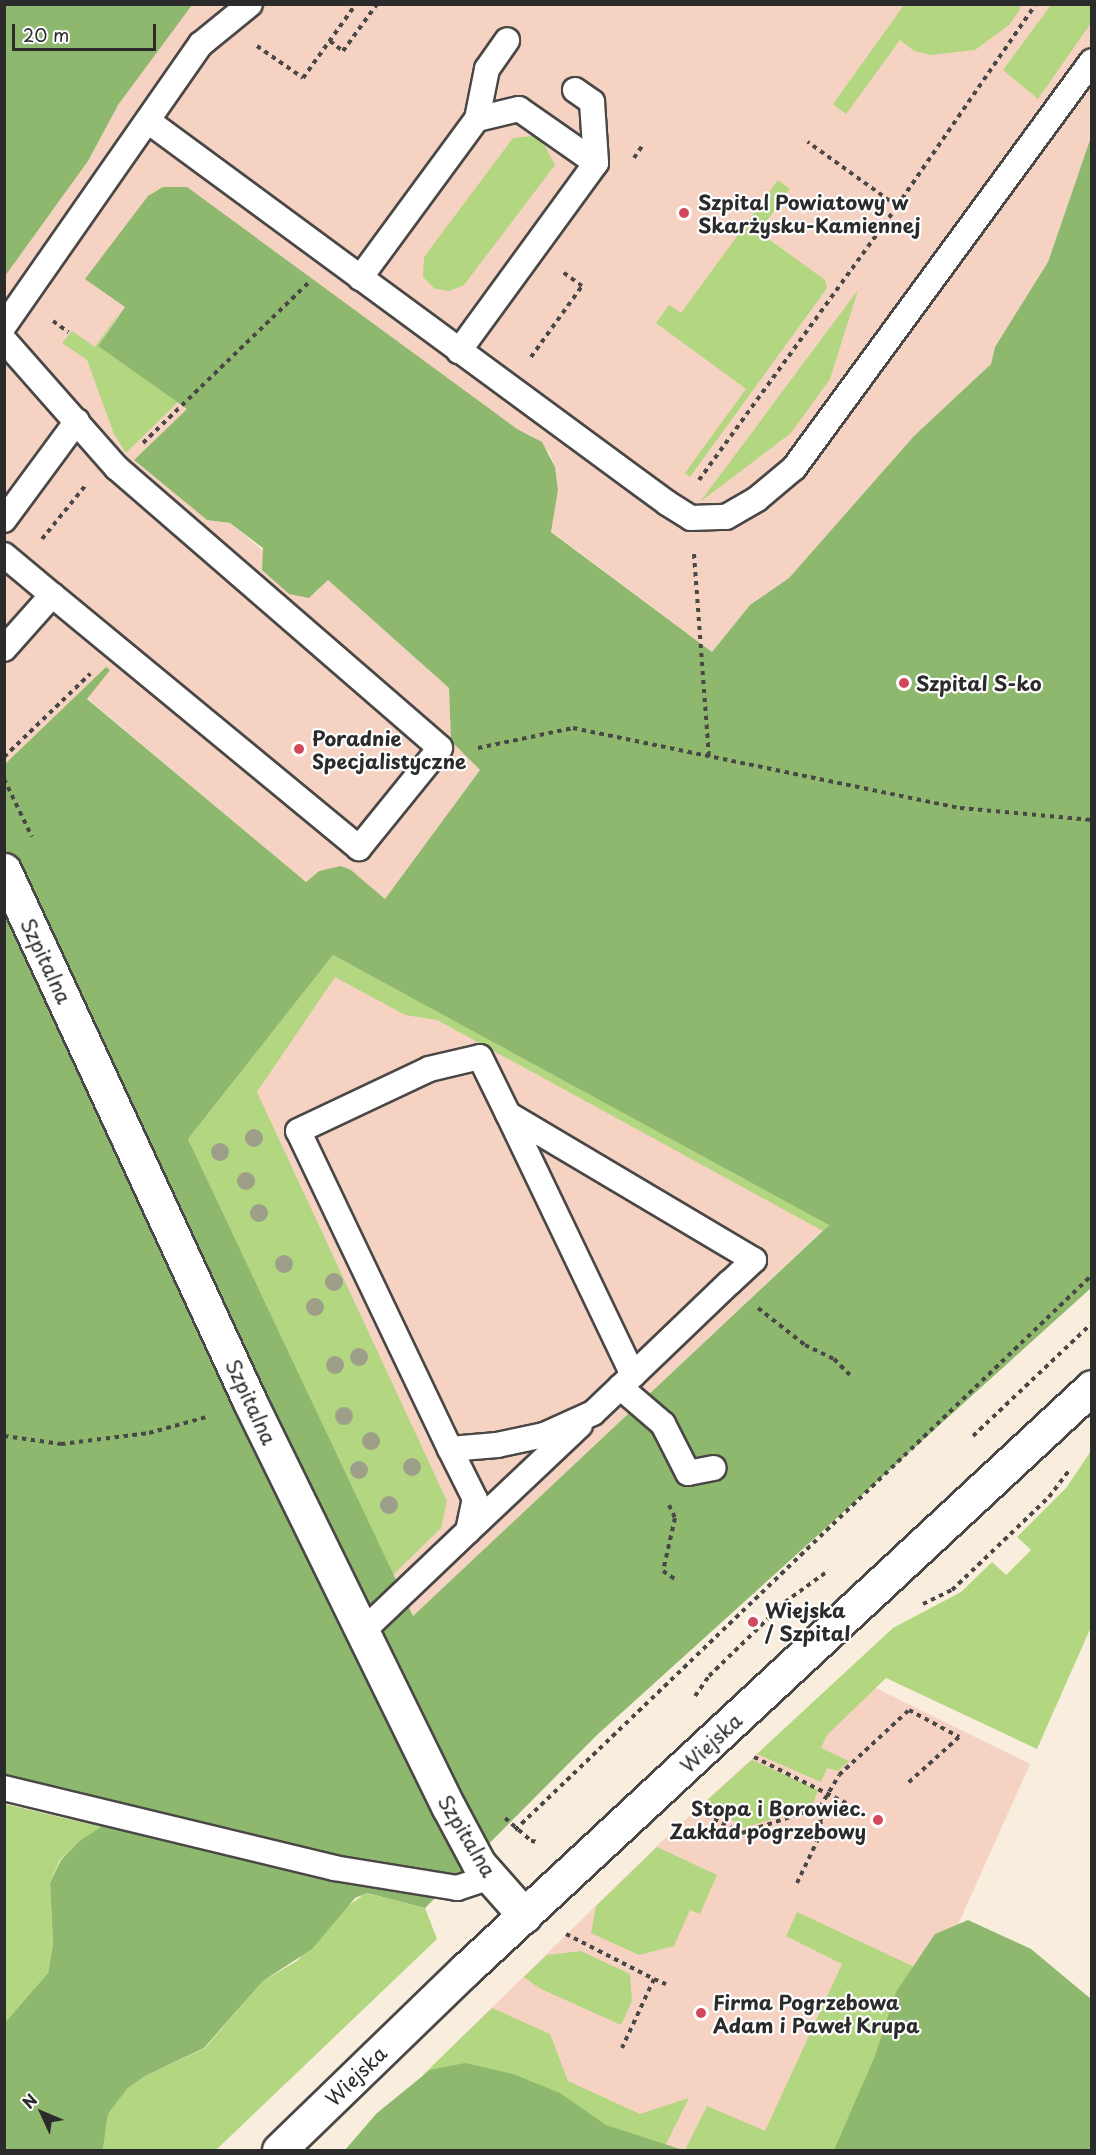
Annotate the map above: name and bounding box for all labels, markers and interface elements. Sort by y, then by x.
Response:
scale bar [15,12,159,50]
text: 20 m [23,21,69,48]
place label: Szpital Powiatowy w Skarżysku-Kamiennej [698,190,920,237]
marker: Szpital Powiatowy w Skarżysku-Kamiennej [675,204,693,222]
place label: Szpital S-ko [916,671,1040,695]
marker: Szpital S-ko [897,676,911,690]
place label: Poradnie Specjalistyczne [312,726,466,773]
marker: Poradnie Specjalistyczne [290,740,308,758]
street label: Szpitalna [16,914,76,1008]
street label: Szpitalna [221,1355,281,1449]
place label: Wiejska / Szpital [765,1598,851,1645]
marker: Wiejska / Szpital [746,1615,760,1629]
street label: Wiejska [675,1708,747,1778]
street label: Szpitalna [433,1791,501,1881]
place label: Stopa i Borowiec. Zakład pogrzebowy [668,1796,866,1843]
marker: Stopa i Borowiec. Zakład pogrzebowy [871,1813,885,1827]
place label: Firma Pogrzebowa Adam i Paweł Krupa [713,1990,921,2037]
marker: Firma Pogrzebowa Adam i Paweł Krupa [694,2006,708,2020]
street label: Wiejska [320,2041,392,2111]
north arrow [12,2083,72,2143]
text: N [16,2088,42,2113]

